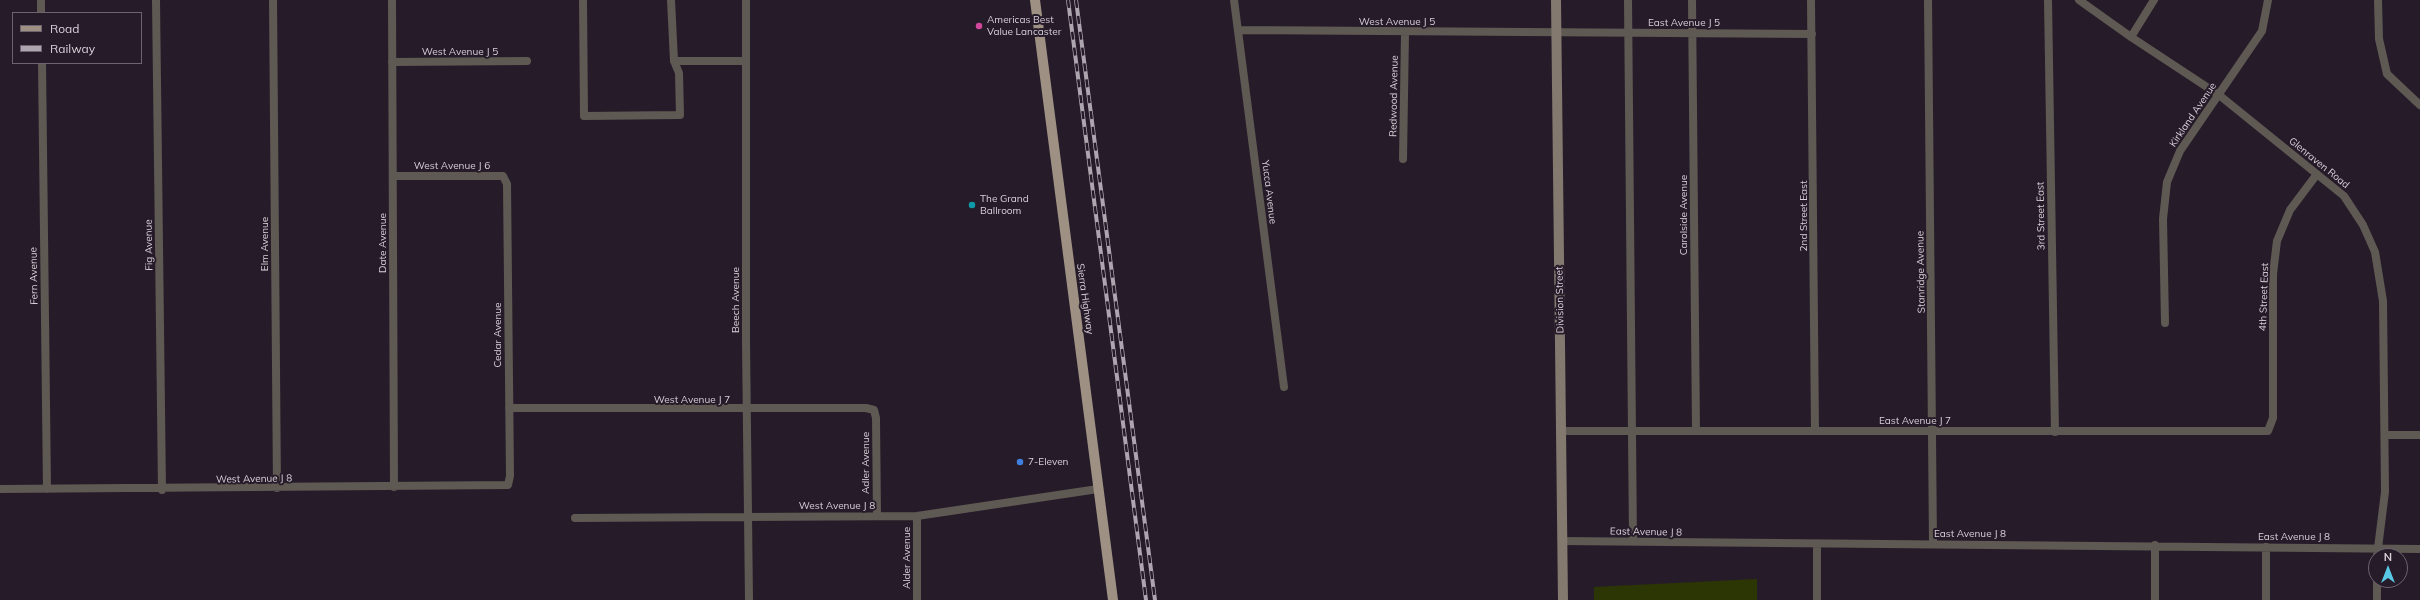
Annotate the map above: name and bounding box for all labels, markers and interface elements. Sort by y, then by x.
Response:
legend [12,12,142,64]
place label: Americas Best Value Lancaster [987,14,1061,38]
street label: West Avenue J 5 [1359,16,1435,28]
street label: East Avenue J 5 [1648,17,1720,29]
text: Road [50,21,79,36]
marker: Americas Best Value Lancaster [974,21,984,31]
text: Railway [50,41,95,56]
street label: West Avenue J 5 [422,46,498,58]
street label: Redwood Avenue [1387,55,1401,137]
street label: Kirkland Avenue [2167,80,2219,150]
street label: Glenraven Road [2286,135,2352,191]
street label: Yucca Avenue [1259,159,1279,225]
street label: West Avenue J 6 [414,160,490,172]
street label: Carolside Avenue [1678,175,1690,255]
street label: 2nd Street East [1798,181,1810,251]
street label: 3rd Street East [2034,182,2048,250]
place label: The Grand Ballroom [980,193,1029,216]
marker: The Grand Ballroom [967,200,977,210]
street label: Date Avenue [377,213,389,273]
street label: Elm Avenue [259,217,271,271]
street label: Fig Avenue [143,219,155,271]
street label: Stanridge Avenue [1914,231,1928,313]
street label: Fern Avenue [27,247,41,305]
street label: Sierra Highway [1074,263,1096,335]
street label: 4th Street East [2257,263,2271,331]
street label: Beech Avenue [730,267,742,333]
street label: Division Street [1553,267,1567,333]
street label: Cedar Avenue [492,302,504,368]
street label: West Avenue J 7 [654,394,730,406]
street label: East Avenue J 7 [1879,415,1951,427]
street label: Adler Avenue [860,432,872,494]
place label: 7-Eleven [1028,456,1068,468]
marker: 7-Eleven [1015,457,1025,467]
street label: West Avenue J 8 [216,472,292,486]
street label: West Avenue J 8 [799,500,875,512]
street label: East Avenue J 8 [1610,525,1682,539]
street label: Alder Avenue [901,527,913,589]
street label: East Avenue J 8 [1934,528,2006,540]
street label: East Avenue J 8 [2258,531,2330,543]
north arrow [2368,548,2408,588]
text: N [2384,550,2392,564]

